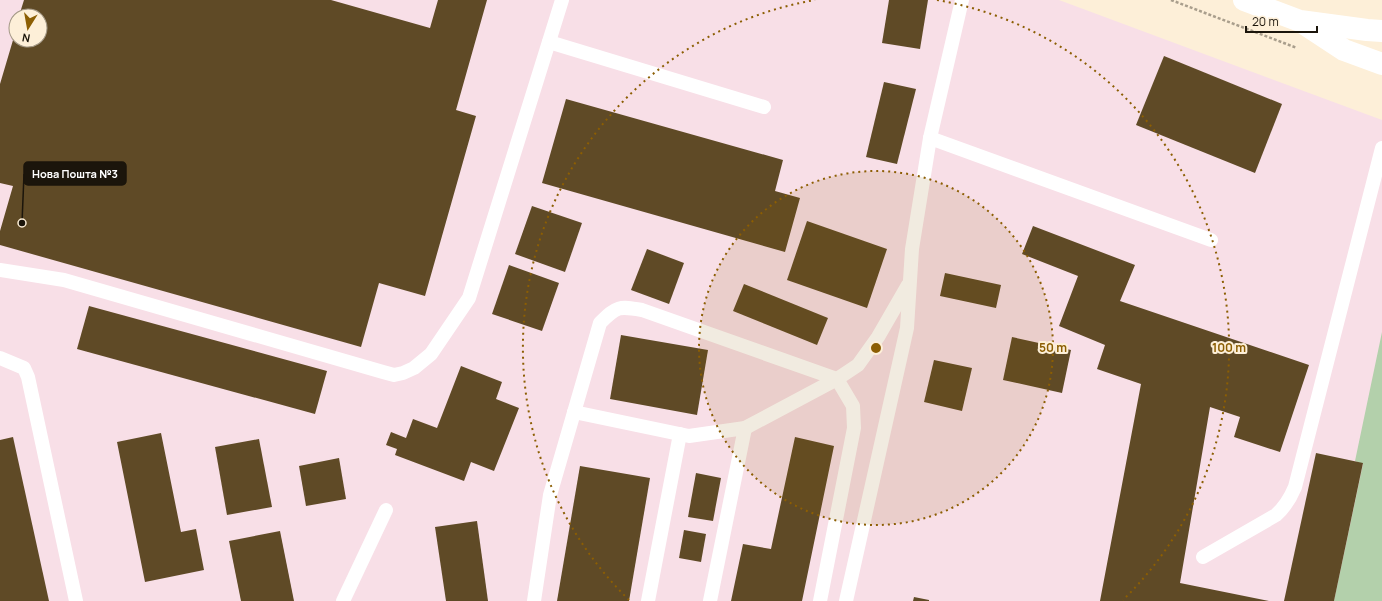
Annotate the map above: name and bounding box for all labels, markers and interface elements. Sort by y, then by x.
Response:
north arrow [8,8,48,48]
scale bar [1246,8,1317,34]
text: 20 m [1252,13,1279,30]
text: N [21,30,31,46]
callout: Нова Пошта №3 [24,162,126,185]
text: Нова Пошта №3 [32,166,118,181]
text: 50 m [1039,339,1067,356]
text: 100 m [1212,339,1246,356]
centre of rings [869,341,883,355]

